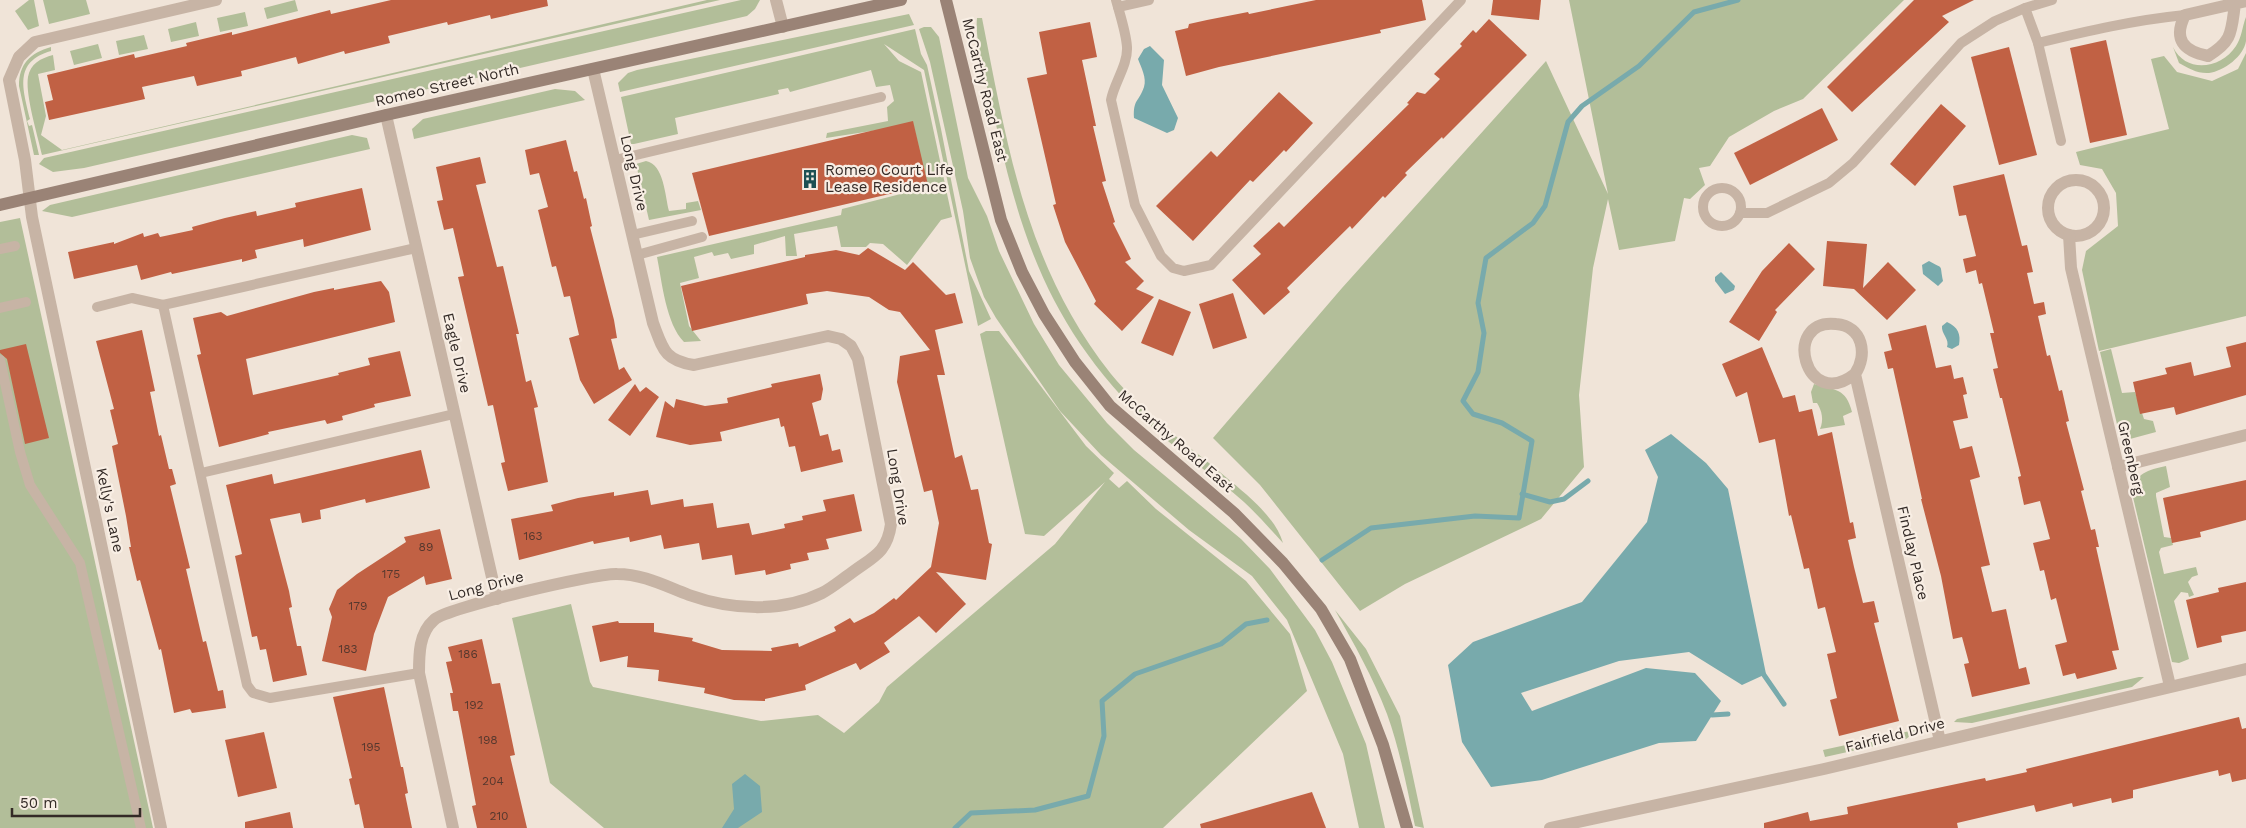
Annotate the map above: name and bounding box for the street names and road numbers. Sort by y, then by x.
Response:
street label: McCarthy Road East [958,16,1012,164]
street label: Romeo Street North [373,60,521,110]
street label: Long Drive [617,133,651,213]
street label: Eagle Drive [439,311,475,395]
street label: McCarthy Road East [1115,386,1238,497]
street label: Greenberg [2114,419,2148,497]
street label: Long Drive [883,447,913,527]
street label: Kelly's Lane [92,466,128,554]
street label: Findlay Place [1893,504,1933,602]
street label: Long Drive [446,567,526,605]
street label: Fairfield Drive [1843,714,1947,756]

